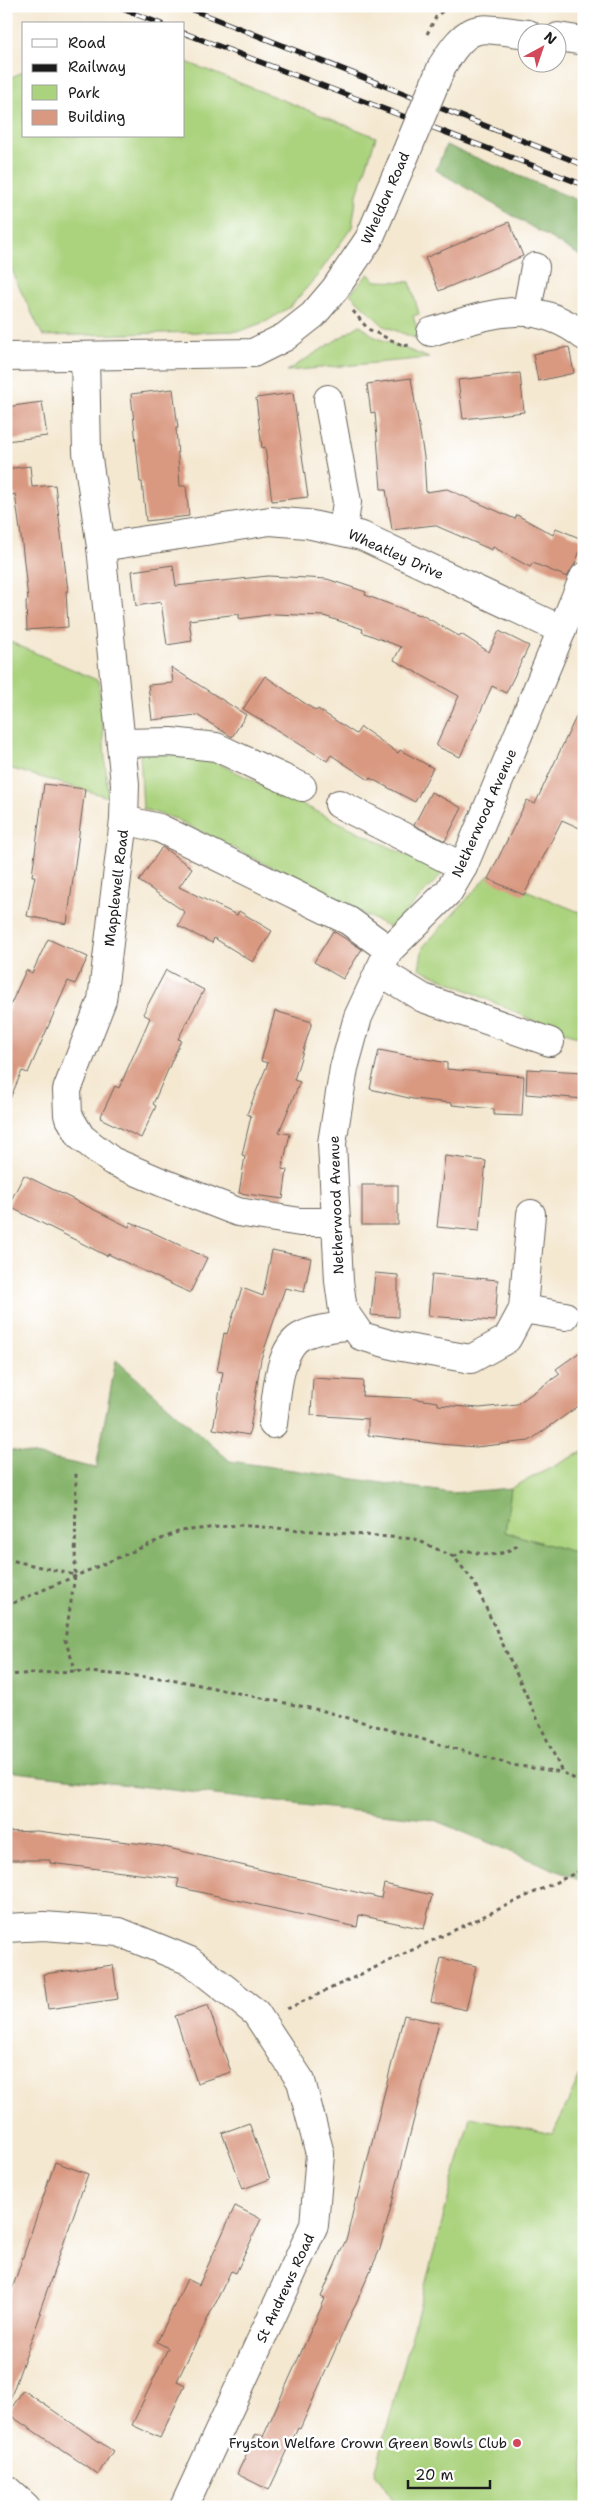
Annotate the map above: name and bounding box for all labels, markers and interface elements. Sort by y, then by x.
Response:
legend [22,22,185,138]
north arrow [518,22,568,72]
text: N [540,28,560,49]
text: Road [68,33,106,53]
text: Railway [68,57,126,77]
text: Park [68,83,100,103]
text: Building [68,107,125,127]
street label: Wheldon Road [357,149,413,247]
street label: Wheatley Drive [345,525,447,583]
street label: Netherwood Avenue [448,746,520,880]
street label: Mapplewell Road [100,828,132,948]
street label: Netherwood Avenue [325,1135,347,1275]
street label: St Andrews Road [252,2230,318,2345]
place label: Fryston Welfare Crown Green Bowls Club [229,2434,507,2452]
marker: Fryston Welfare Crown Green Bowls Club [511,2437,523,2449]
scale bar [408,2458,490,2490]
text: 20 m [415,2465,454,2485]

